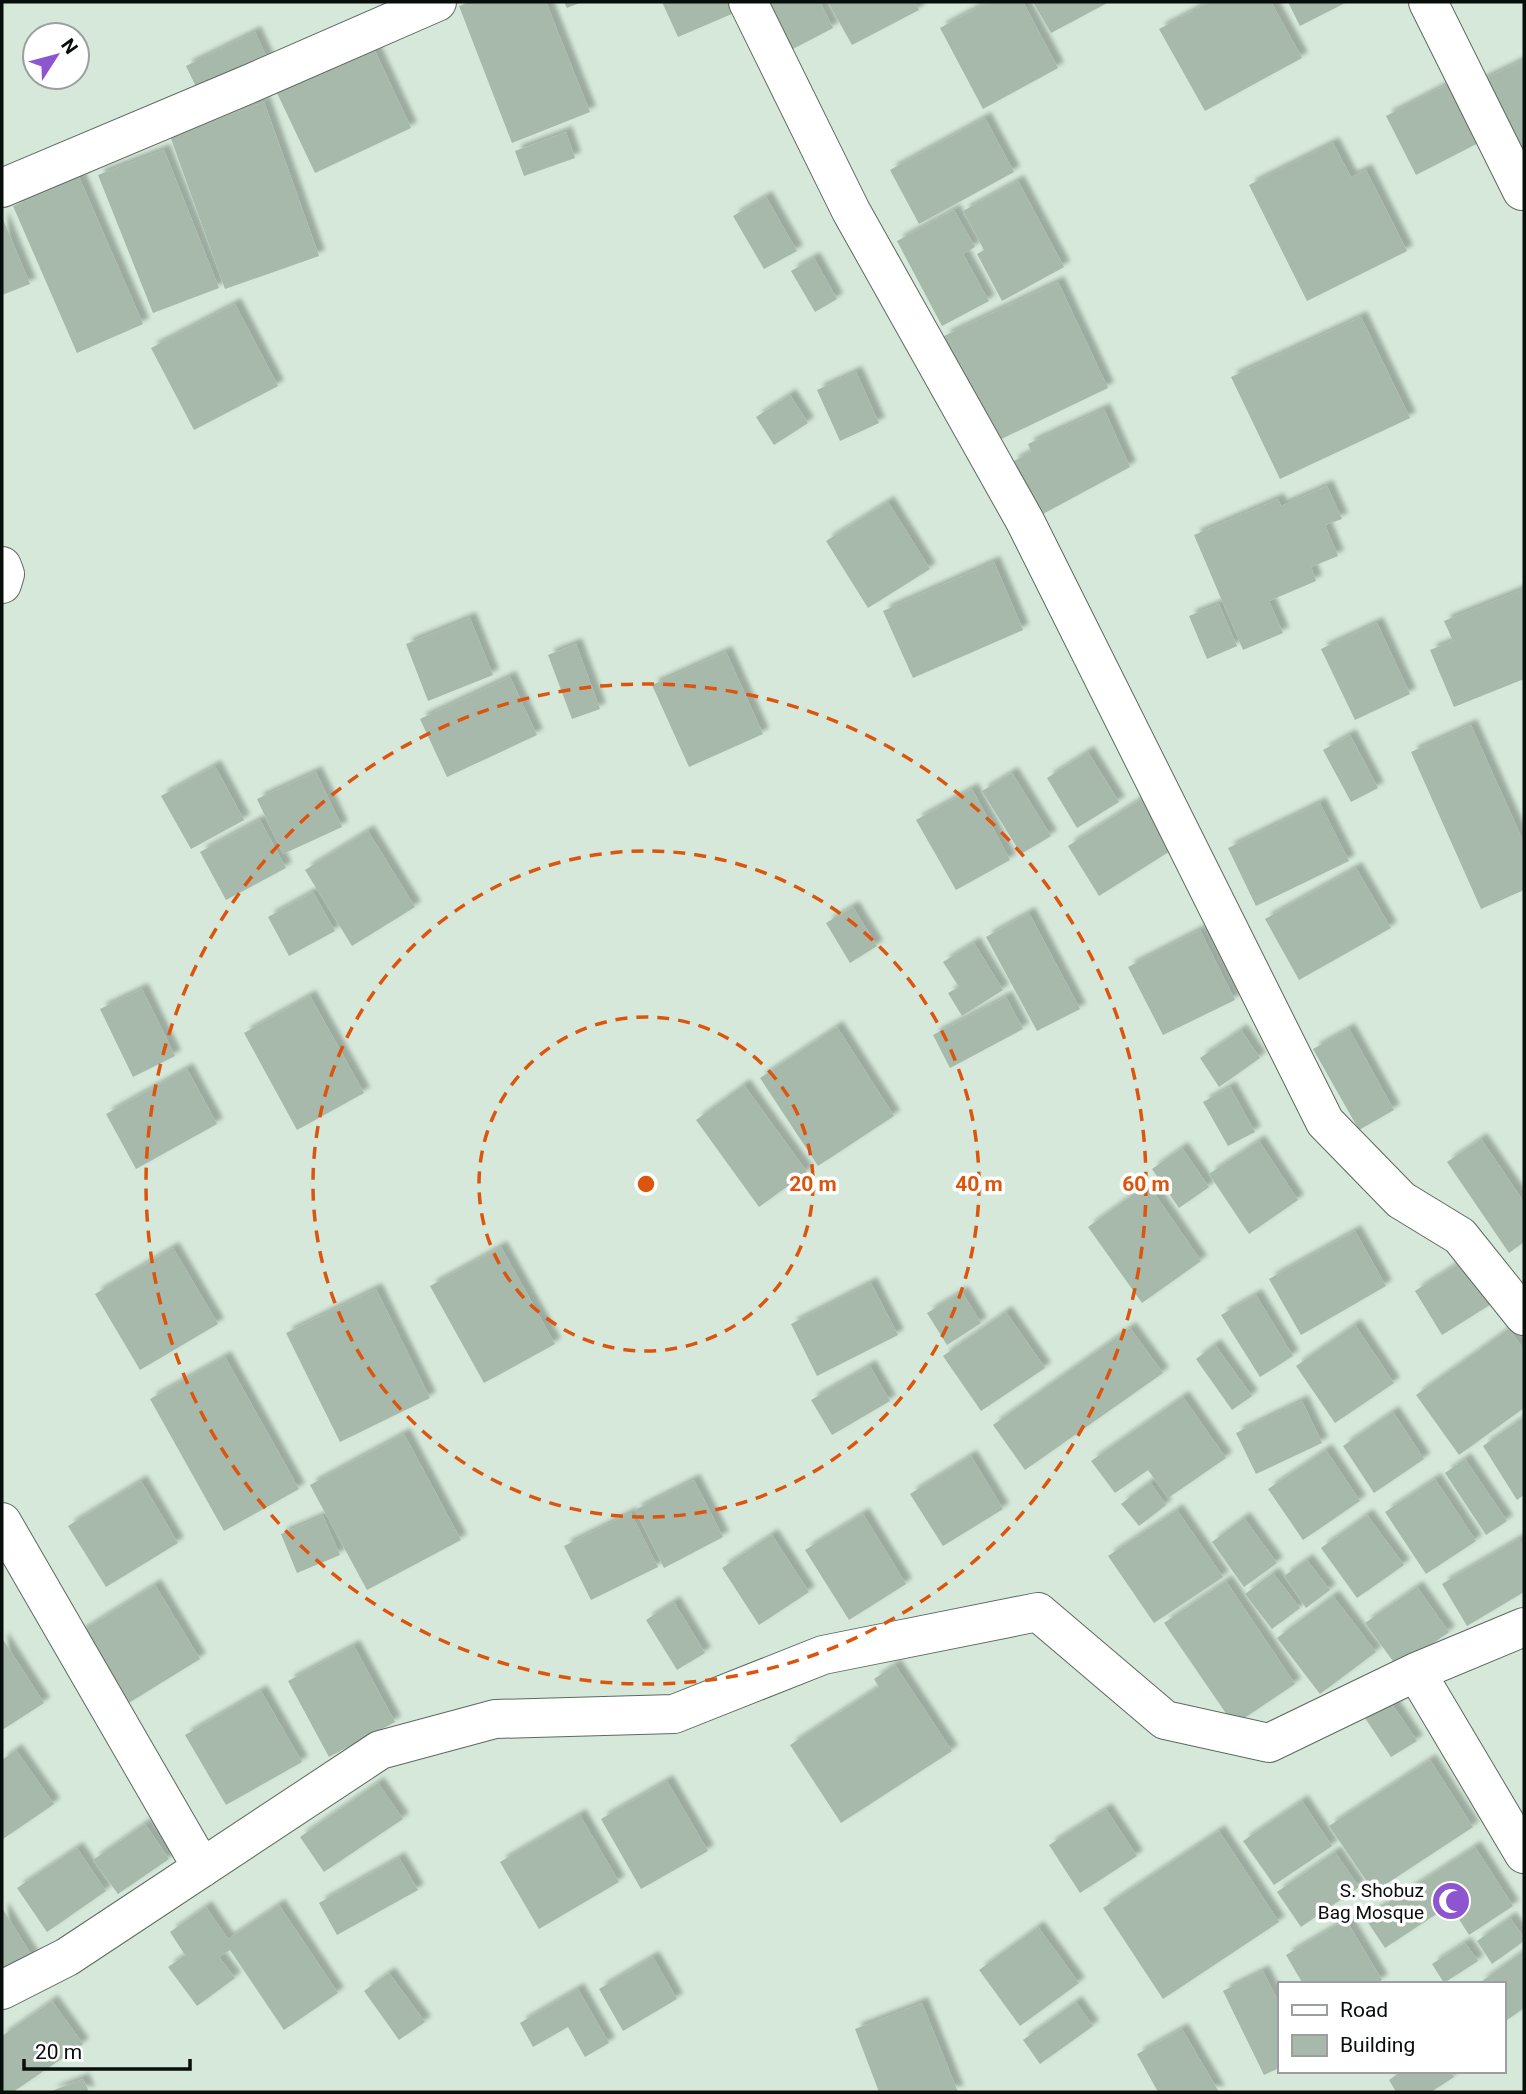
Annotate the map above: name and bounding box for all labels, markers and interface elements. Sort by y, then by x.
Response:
north arrow [21,21,91,91]
text: N [56,34,83,58]
centre of rings [634,1172,658,1196]
text: 20 m [789,1172,837,1196]
text: 40 m [955,1172,1003,1196]
text: 60 m [1122,1172,1170,1196]
place label: S. Shobuz Bag Mosque [1318,1879,1424,1924]
mosque icon: S. Shobuz Bag Mosque [1430,1880,1472,1922]
legend [1278,1982,1505,2073]
text: Road [1340,1998,1388,2022]
scale bar [24,2028,191,2072]
text: Building [1340,2033,1415,2057]
text: 20 m [35,2040,82,2064]

